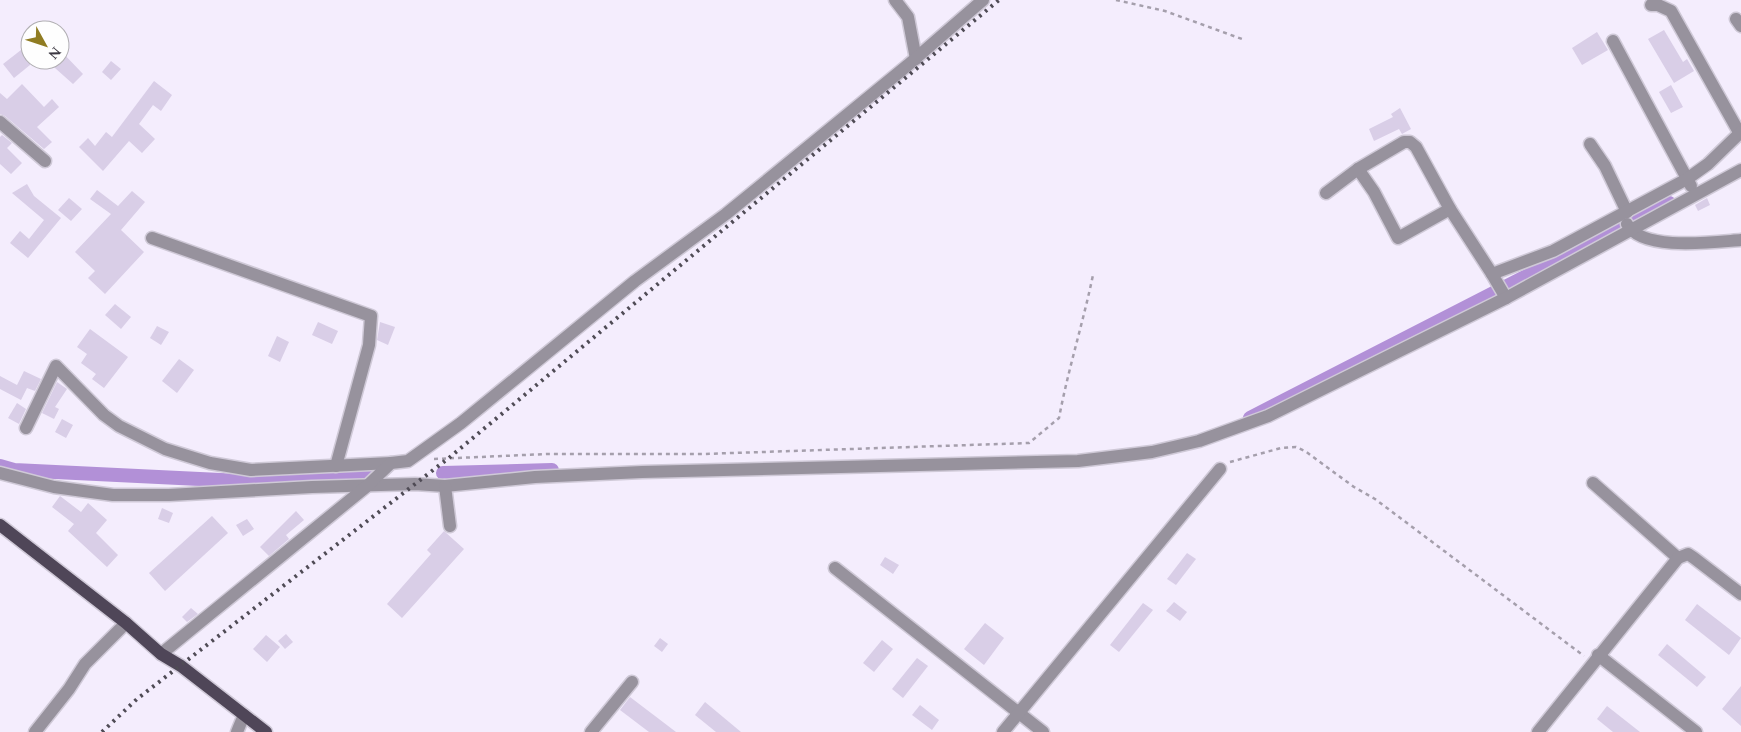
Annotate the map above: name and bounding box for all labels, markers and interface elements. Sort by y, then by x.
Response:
north arrow [20,20,70,70]
text: N [43,42,66,64]

